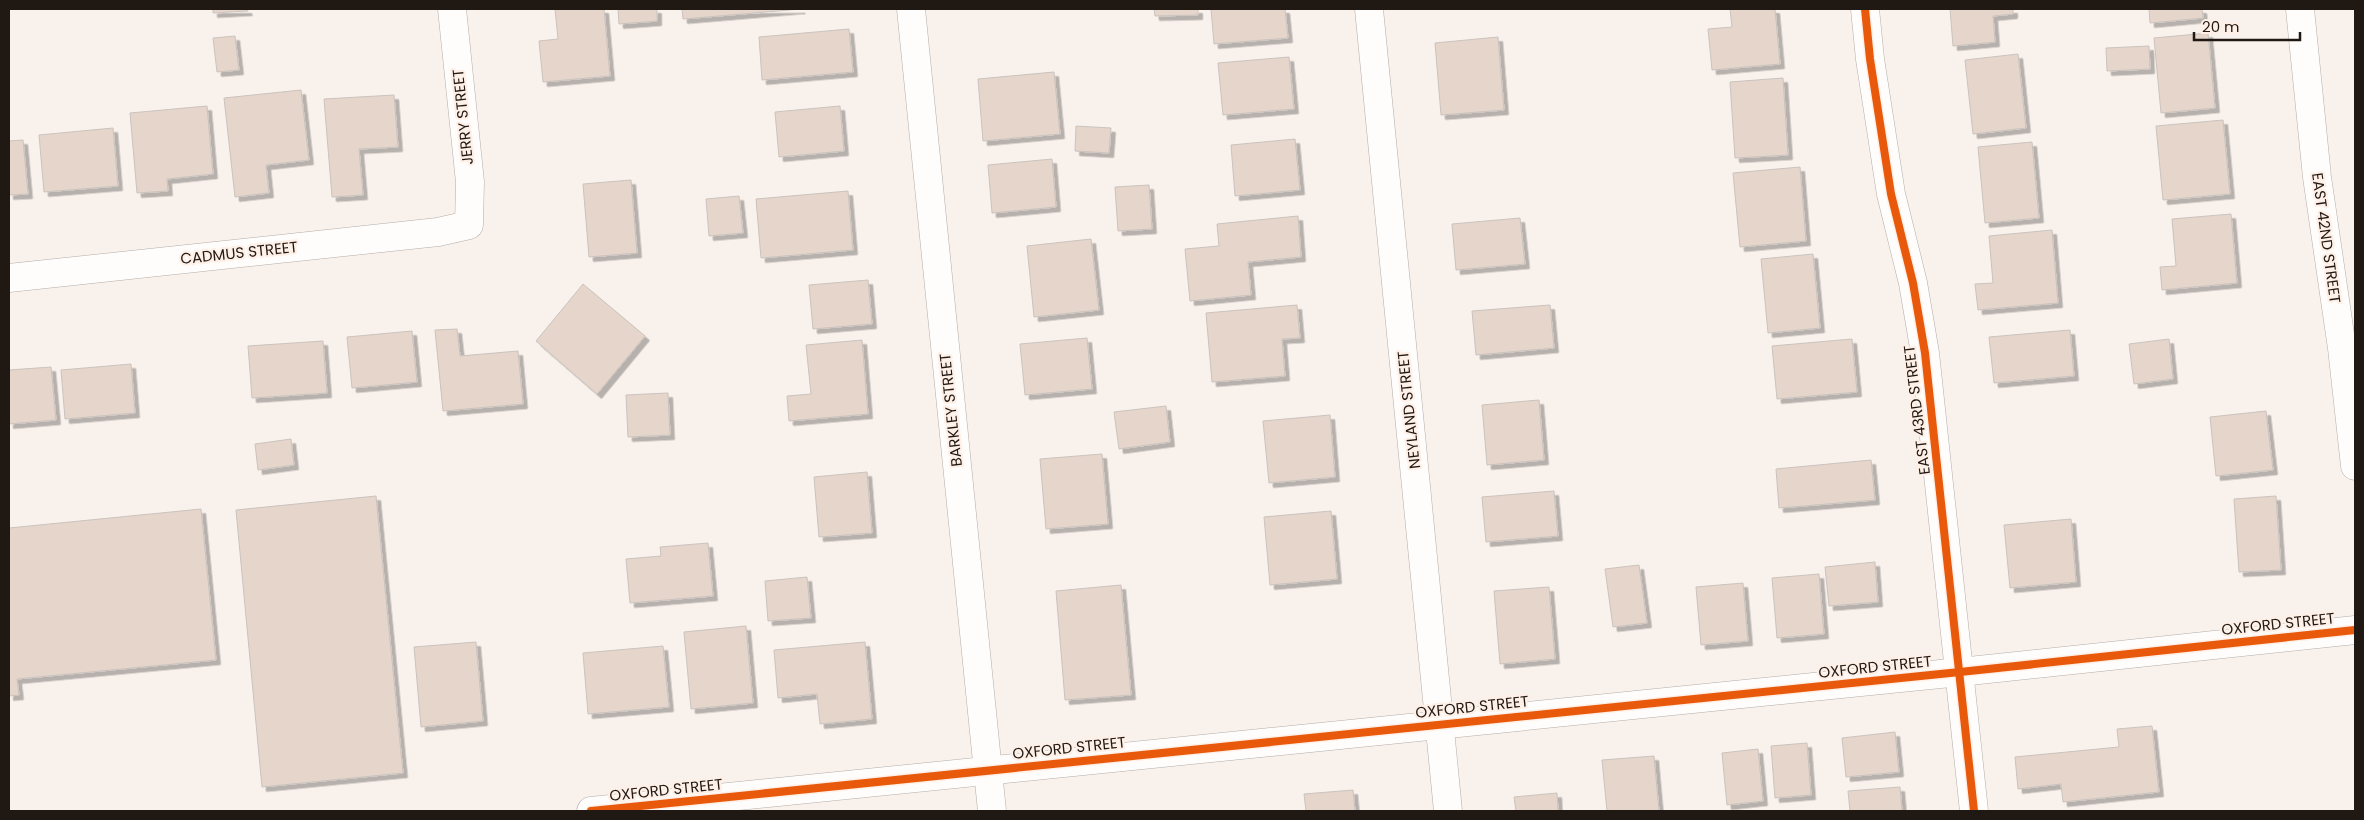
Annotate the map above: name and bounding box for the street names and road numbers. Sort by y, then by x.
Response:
street label: JERRY STREET [447,68,478,166]
street label: EAST 42ND STREET [2307,171,2346,305]
street label: CADMUS STREET [179,236,299,269]
street label: EAST 43RD STREET [1898,344,1935,476]
street label: NEYLAND STREET [1392,350,1425,470]
street label: BARKLEY STREET [934,352,967,468]
street label: OXFORD STREET [2220,607,2336,640]
street label: OXFORD STREET [1817,650,1933,683]
street label: OXFORD STREET [1414,690,1530,723]
street label: OXFORD STREET [1011,731,1127,764]
street label: OXFORD STREET [608,773,724,806]

